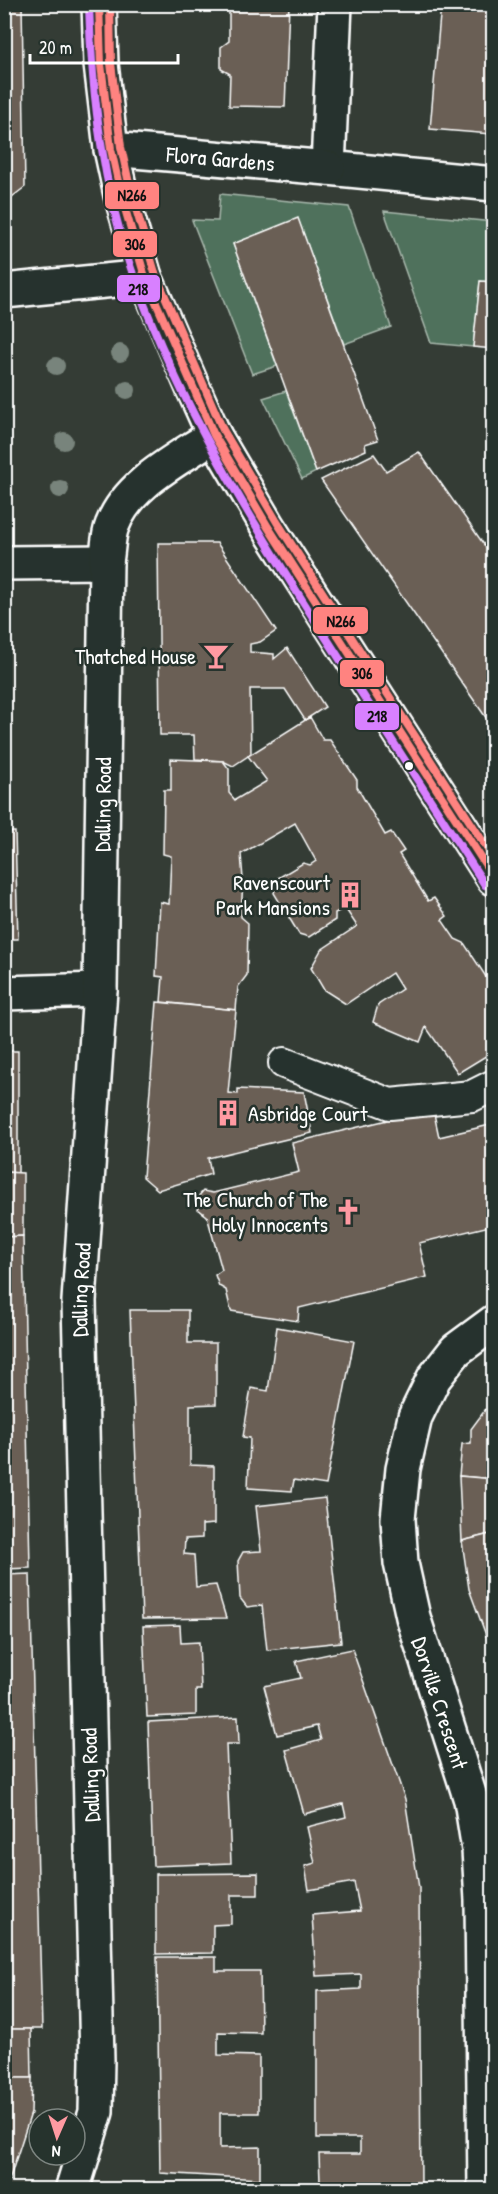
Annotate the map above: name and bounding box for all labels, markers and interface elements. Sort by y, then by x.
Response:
scale bar [30,27,178,65]
text: 20 m [39,35,72,60]
street label: Flora Gardens [164,139,276,178]
line badge: N266 [104,181,160,210]
text: N266 [118,184,147,206]
line badge: 306 [112,230,158,258]
text: 306 [125,233,146,255]
line badge: 218 [116,274,161,303]
text: 218 [128,278,148,300]
line badge: N266 [312,606,369,635]
text: N266 [327,610,356,632]
place label: Thatched House [75,641,196,671]
bar icon: Thatched House [201,641,231,671]
line badge: 306 [339,659,385,688]
text: 306 [352,662,373,684]
line badge: 218 [354,702,400,731]
text: 218 [367,705,387,727]
street label: Dalling Road [87,757,118,852]
unlabelled marker [403,760,415,772]
place label: Ravenscourt Park Mansions [216,867,330,922]
building icon: Ravenscourt Park Mansions [335,880,365,910]
building icon: Asbridge Court [213,1098,243,1128]
place label: Asbridge Court [248,1098,368,1128]
place label: The Church of The Holy Innocents [183,1184,328,1239]
church icon: The Church of The Holy Innocents [333,1197,363,1227]
street label: Dalling Road [64,1241,98,1337]
street label: Dorville Crescent [405,1633,476,1773]
street label: Dalling Road [73,1727,107,1823]
north arrow [27,2107,87,2167]
text: N [51,2141,61,2163]

